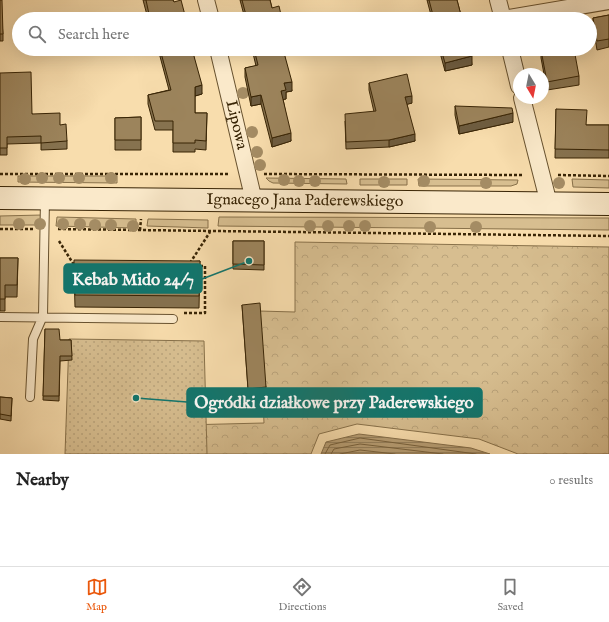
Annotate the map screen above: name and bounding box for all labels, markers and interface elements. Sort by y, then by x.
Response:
search box [12,12,597,56]
icon: search [26,23,48,45]
text: Search here [58,25,129,44]
north arrow [513,68,549,104]
street label: Lipowa [220,98,252,152]
street label: Ignacego Jana Paderewskiego [207,190,404,212]
callout: Kebab Mido 24/7 [64,264,202,293]
text: Kebab Mido 24/7 [72,270,194,291]
callout: Ogródki działkowe przy Paderewskiego [187,388,482,417]
text: Ogródki działkowe przy Paderewskiego [194,393,474,414]
text: Nearby [16,470,69,491]
text: 0 results [549,472,593,489]
tab: Map [86,576,108,614]
tab: Directions [279,576,326,614]
tab: Saved [497,576,523,614]

